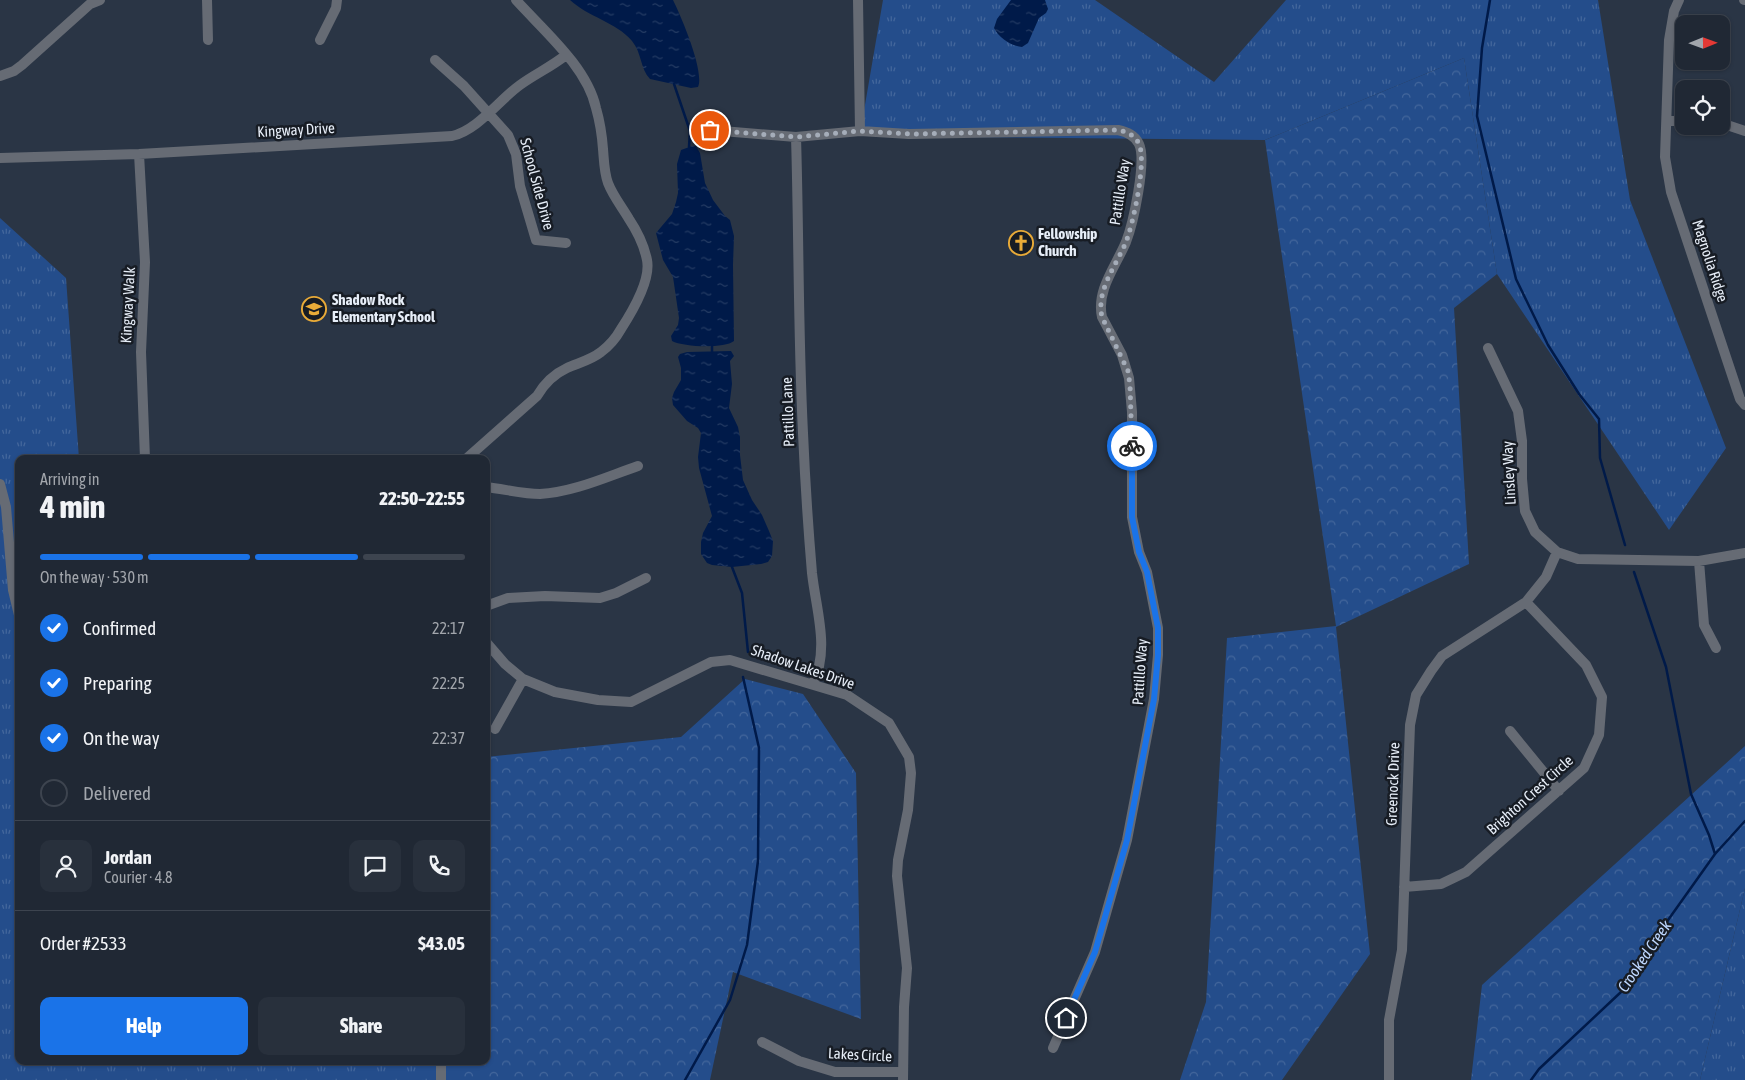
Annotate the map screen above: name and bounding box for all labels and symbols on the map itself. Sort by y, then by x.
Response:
north arrow [1675,15,1730,70]
pin [689,109,731,151]
street label: Kingway Drive [257,119,335,140]
street label: School Side Drive [517,136,558,232]
street label: Pattillo Way [1106,158,1133,226]
street label: Magnolia Ridge [1689,218,1732,304]
place label: Fellowship Church [1038,225,1097,259]
church icon: Fellowship Church [1008,230,1034,256]
street label: Kingway Walk [117,266,138,344]
place label: Shadow Rock Elementary School [332,291,436,325]
school or university icon: Shadow Rock Elementary School [301,296,327,322]
street label: Pattillo Lane [778,377,797,447]
courier [1107,421,1157,471]
street label: Linsley Way [1498,441,1519,505]
street label: Pattillo Way [1129,638,1150,706]
street label: Shadow Lakes Drive [749,641,857,692]
street label: Greenock Drive [1383,742,1402,826]
street label: Brighton Crest Circle [1483,751,1576,838]
water label: Crooked Creek [1613,916,1675,995]
pin [1045,997,1087,1039]
street label: Lakes Circle [828,1044,893,1065]

